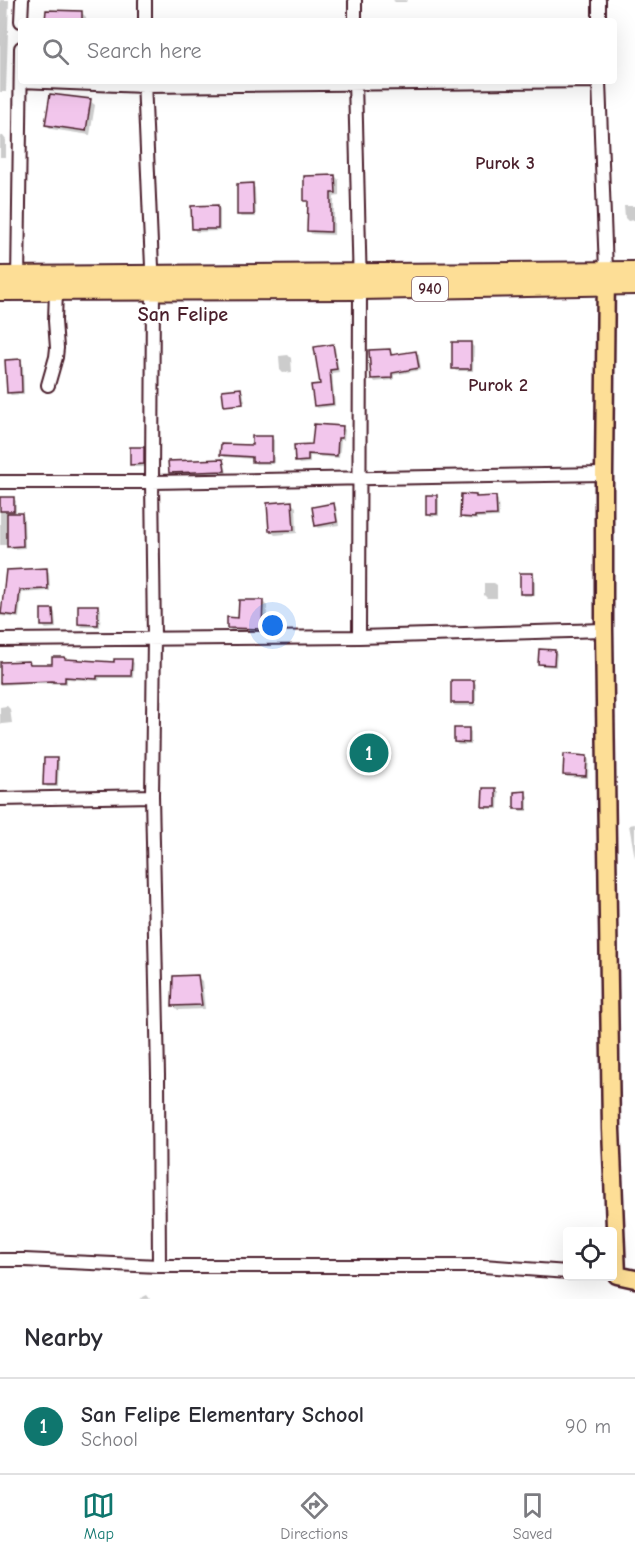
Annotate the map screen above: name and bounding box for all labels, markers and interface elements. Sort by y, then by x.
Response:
search box [18,18,617,84]
icon: search [39,35,72,68]
text: Search here [87,38,202,64]
district label: Purok 3 [475,153,535,174]
road number: 940 [412,277,448,301]
district label: San Felipe [138,303,228,326]
district label: Purok 2 [468,375,528,396]
your location [258,611,287,640]
pin: 1 [350,730,388,776]
map controls [563,1227,617,1281]
button: locate [563,1227,617,1281]
text: Nearby [24,1323,103,1353]
text: San Felipe Elementary School [81,1402,364,1428]
text: 1 [40,1415,47,1438]
text: 90 m [565,1415,611,1438]
text: School [81,1428,138,1451]
tab: Map [82,1489,115,1543]
tab: Directions [280,1489,348,1543]
tab: Saved [513,1489,553,1543]

